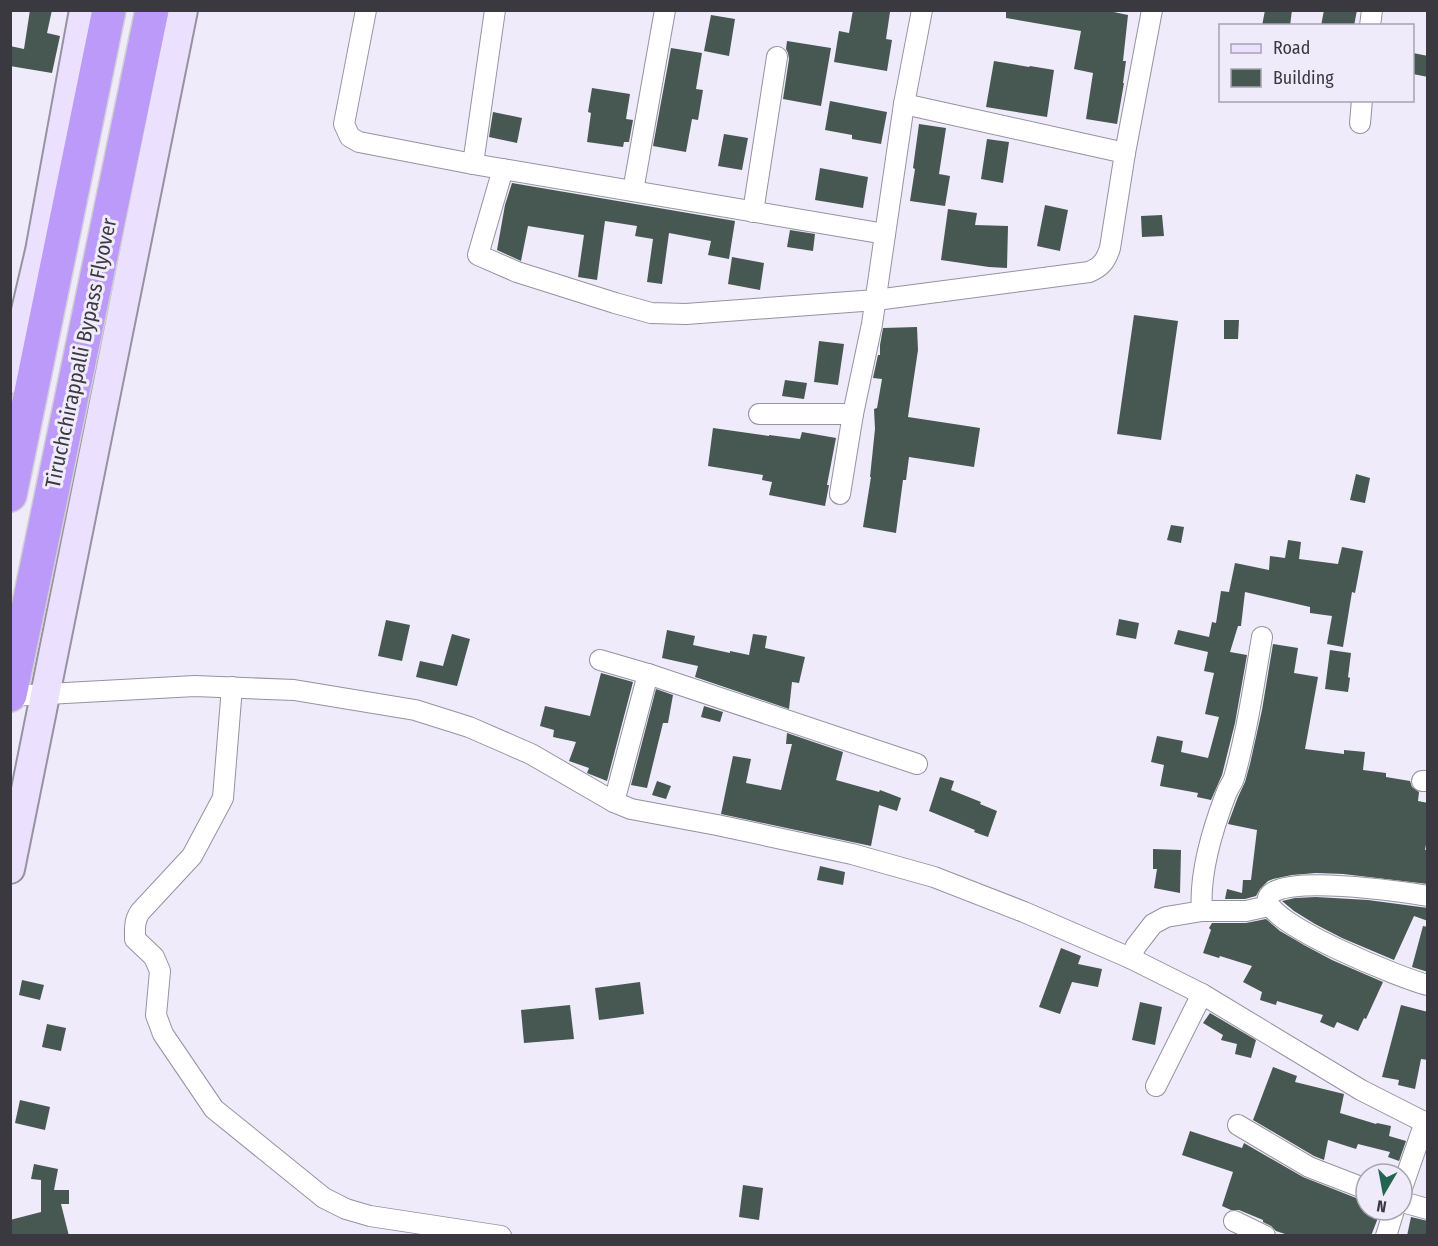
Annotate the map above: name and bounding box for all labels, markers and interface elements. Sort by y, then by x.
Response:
legend [1219,24,1414,102]
text: Road [1273,37,1310,59]
text: Building [1273,67,1334,89]
street label: Tiruchchirappalli Bypass Flyover [40,215,122,490]
north arrow [1354,1162,1414,1222]
text: N [1375,1196,1388,1216]

